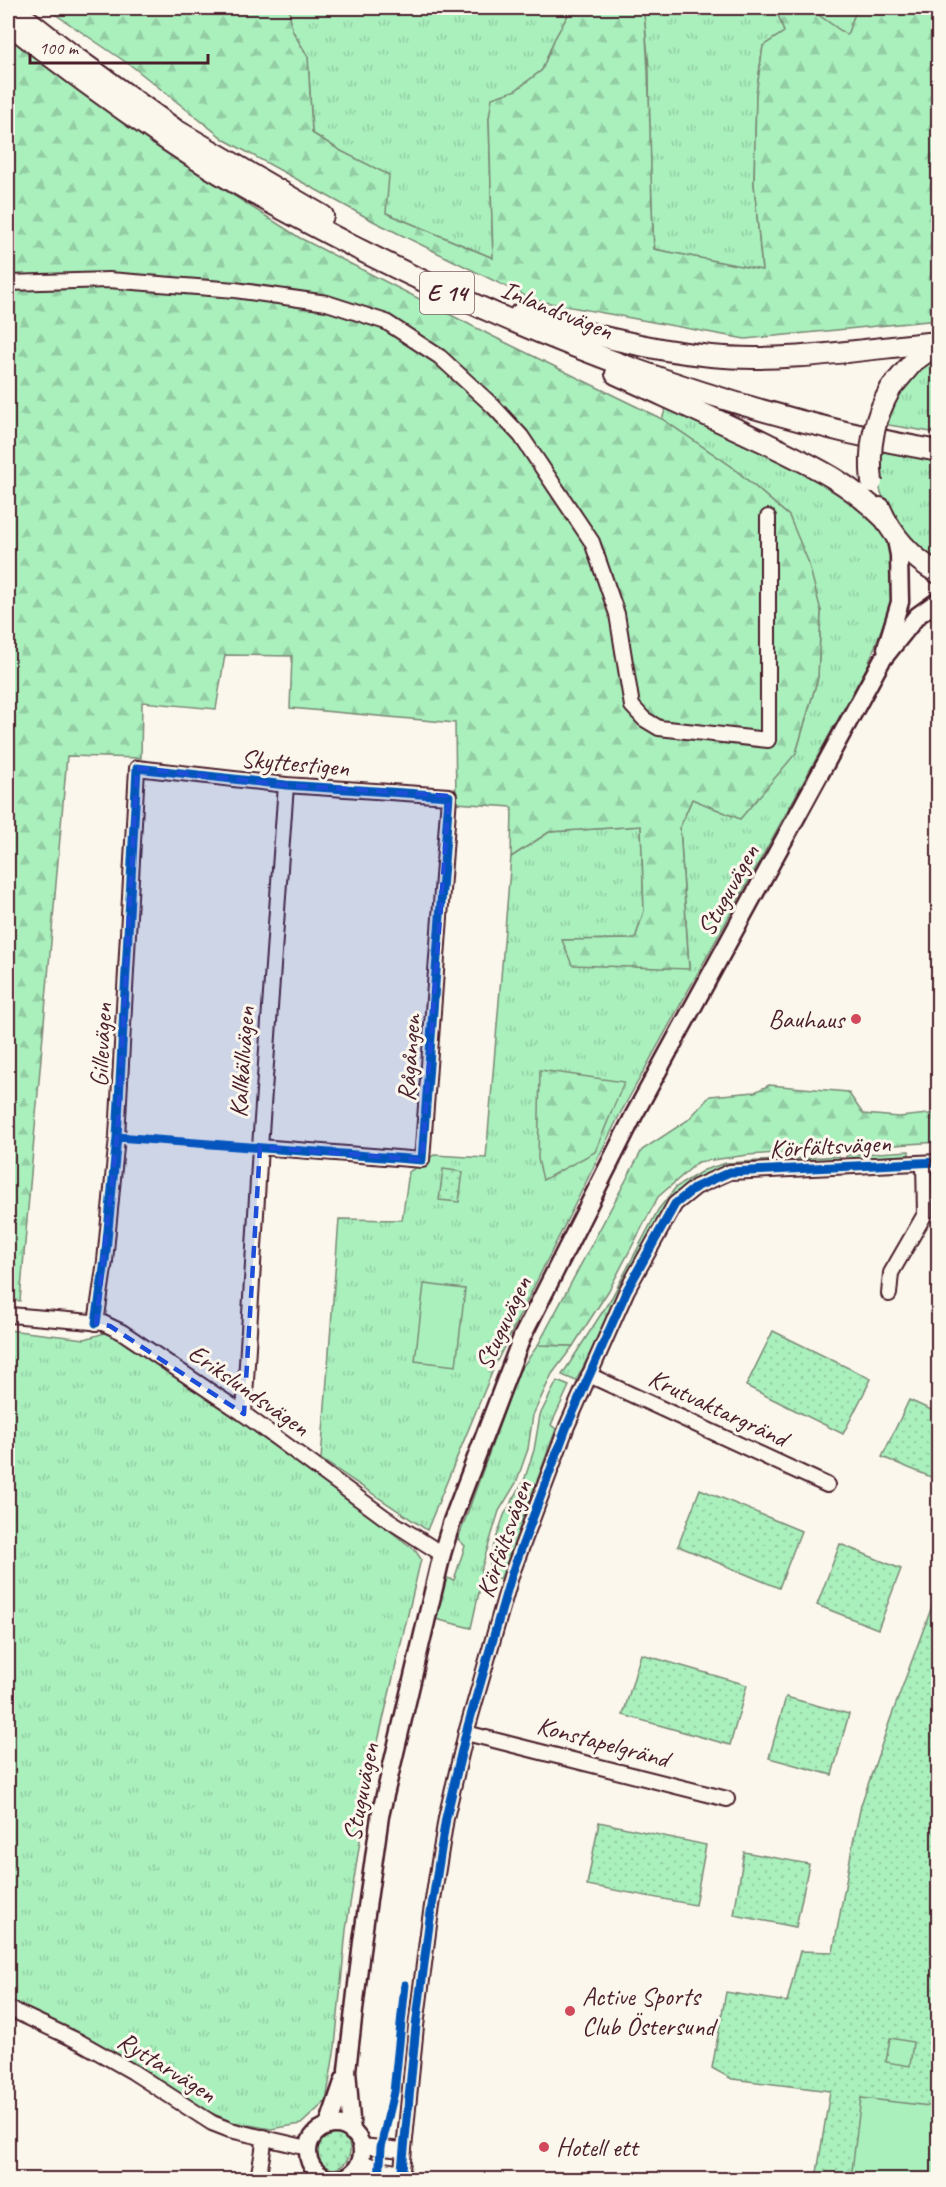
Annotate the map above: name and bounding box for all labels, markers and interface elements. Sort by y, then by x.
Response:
scale bar [30,27,208,65]
text: 100 m [39,37,80,59]
road number: E 14 [420,272,474,314]
street label: Inlandsvägen [496,273,618,347]
street label: Skyttestigen [239,742,351,784]
street label: Stuguvägen [689,838,767,942]
street label: Gillevägen [82,1002,120,1088]
place label: Bauhaus [768,1003,846,1036]
street label: Kallkällvägen [222,1005,262,1119]
street label: Rågången [390,1012,429,1103]
marker: Bauhaus [849,1012,863,1026]
street label: Körfältsvägen [768,1126,892,1166]
street label: Stuguvägen [467,1271,539,1375]
street label: Erikslundsvägen [182,1336,316,1444]
street label: Krutvaktargränd [643,1361,796,1456]
street label: Körfältsvägen [469,1476,539,1602]
street label: Konstapelgränd [534,1709,676,1776]
street label: Stuguvägen [335,1740,387,1844]
place label: Active Sports Club Östersund [582,1980,718,2043]
marker: Active Sports Club Östersund [563,2004,577,2018]
street label: Ryttarvägen [111,2024,223,2110]
place label: Hotell ett [556,2131,640,2164]
marker: Hotell ett [537,2140,551,2154]

